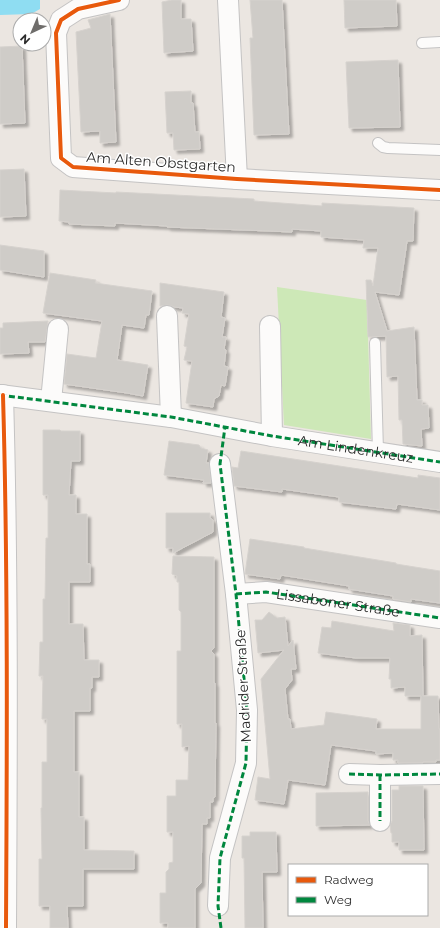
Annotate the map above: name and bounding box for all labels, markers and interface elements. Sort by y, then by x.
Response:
north arrow [12,12,52,52]
text: N [17,31,33,47]
street label: Am Alten Obstgarten [86,148,236,176]
street label: Am Lindenkreuz [297,431,415,467]
street label: Lissaboner Straße [275,585,401,621]
street label: Madrider Straße [231,629,255,743]
legend [288,864,428,916]
text: Radweg [324,872,374,887]
text: Weg [324,892,352,907]

